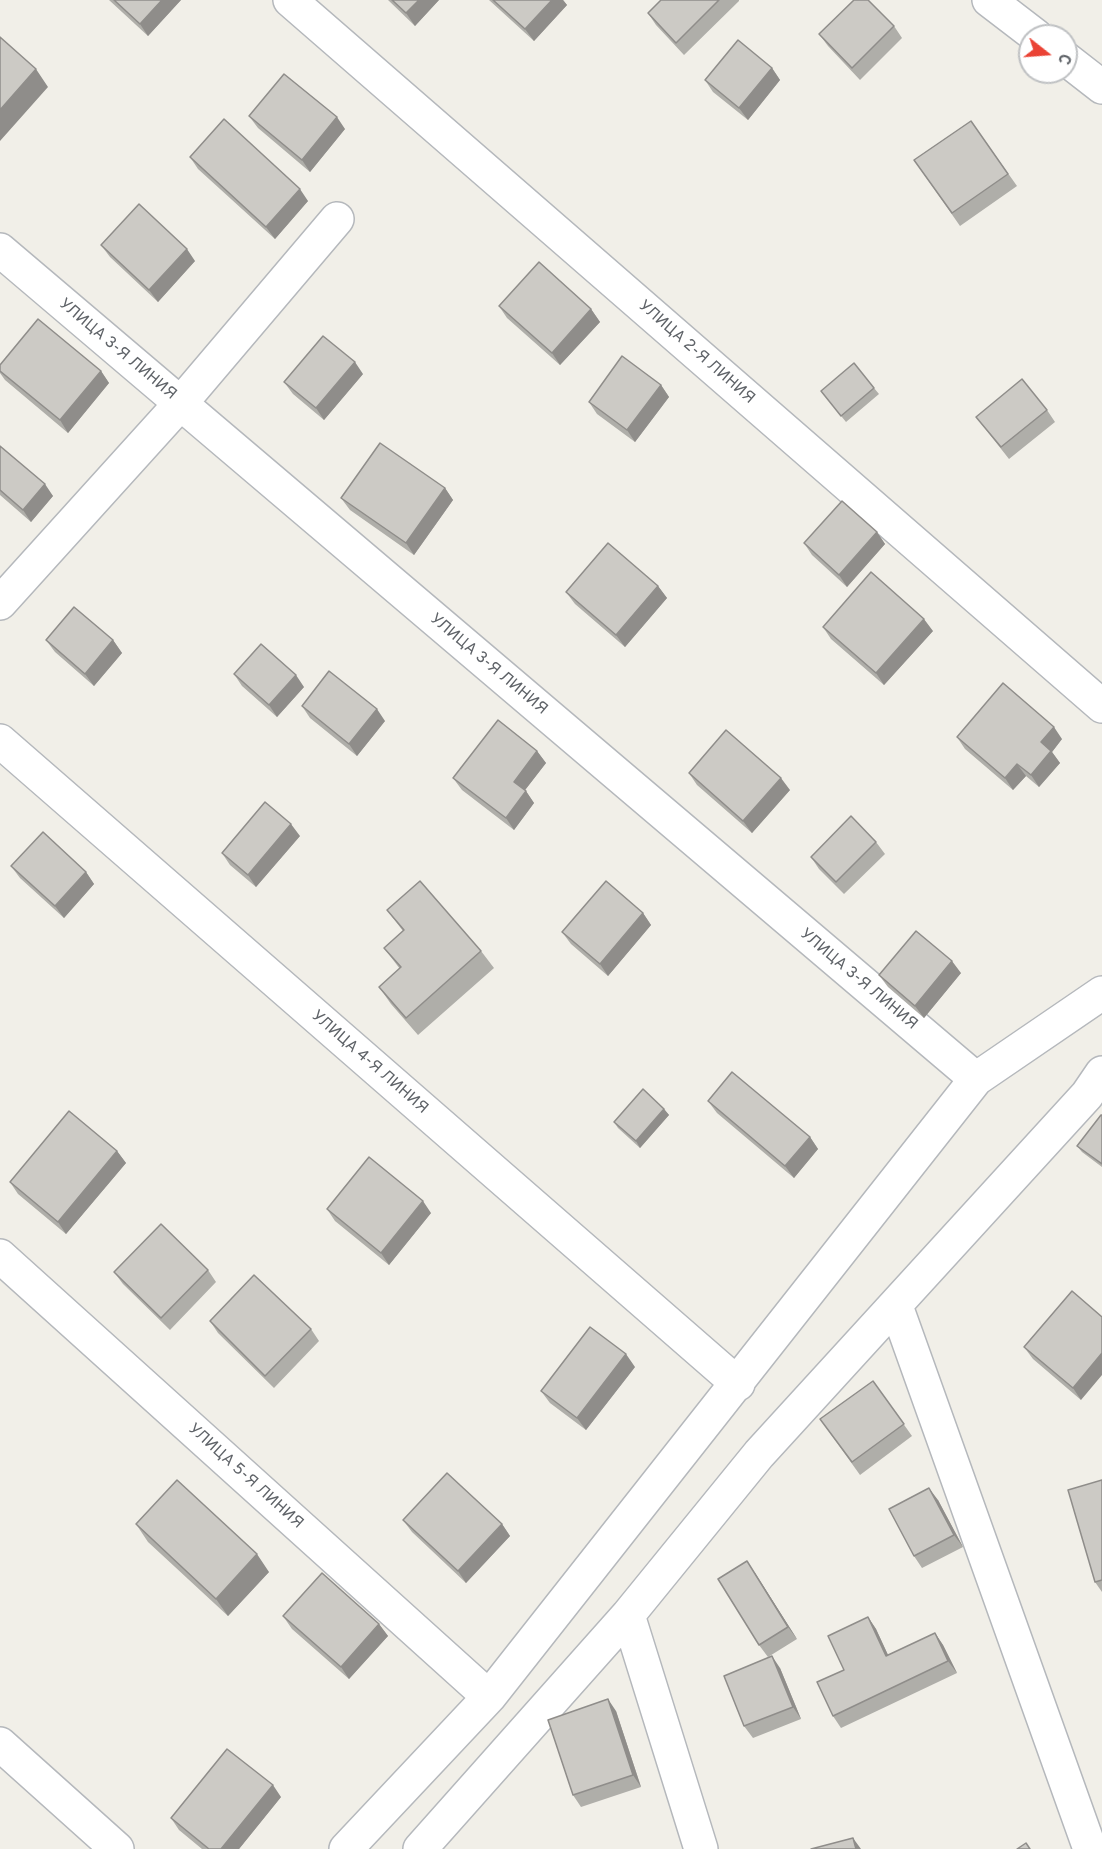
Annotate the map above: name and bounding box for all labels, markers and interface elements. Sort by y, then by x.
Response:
north arrow [1018,24,1078,84]
text: С [1052,51,1074,66]
street label: УЛИЦА 3-Я ЛИНИЯ [54,295,180,405]
street label: УЛИЦА 2-Я ЛИНИЯ [634,297,758,409]
street label: УЛИЦА 3-Я ЛИНИЯ [425,610,551,720]
street label: УЛИЦА 3-Я ЛИНИЯ [795,925,921,1035]
street label: УЛИЦА 4-Я ЛИНИЯ [307,1007,431,1119]
street label: УЛИЦА 5-Я ЛИНИЯ [184,1420,306,1534]

